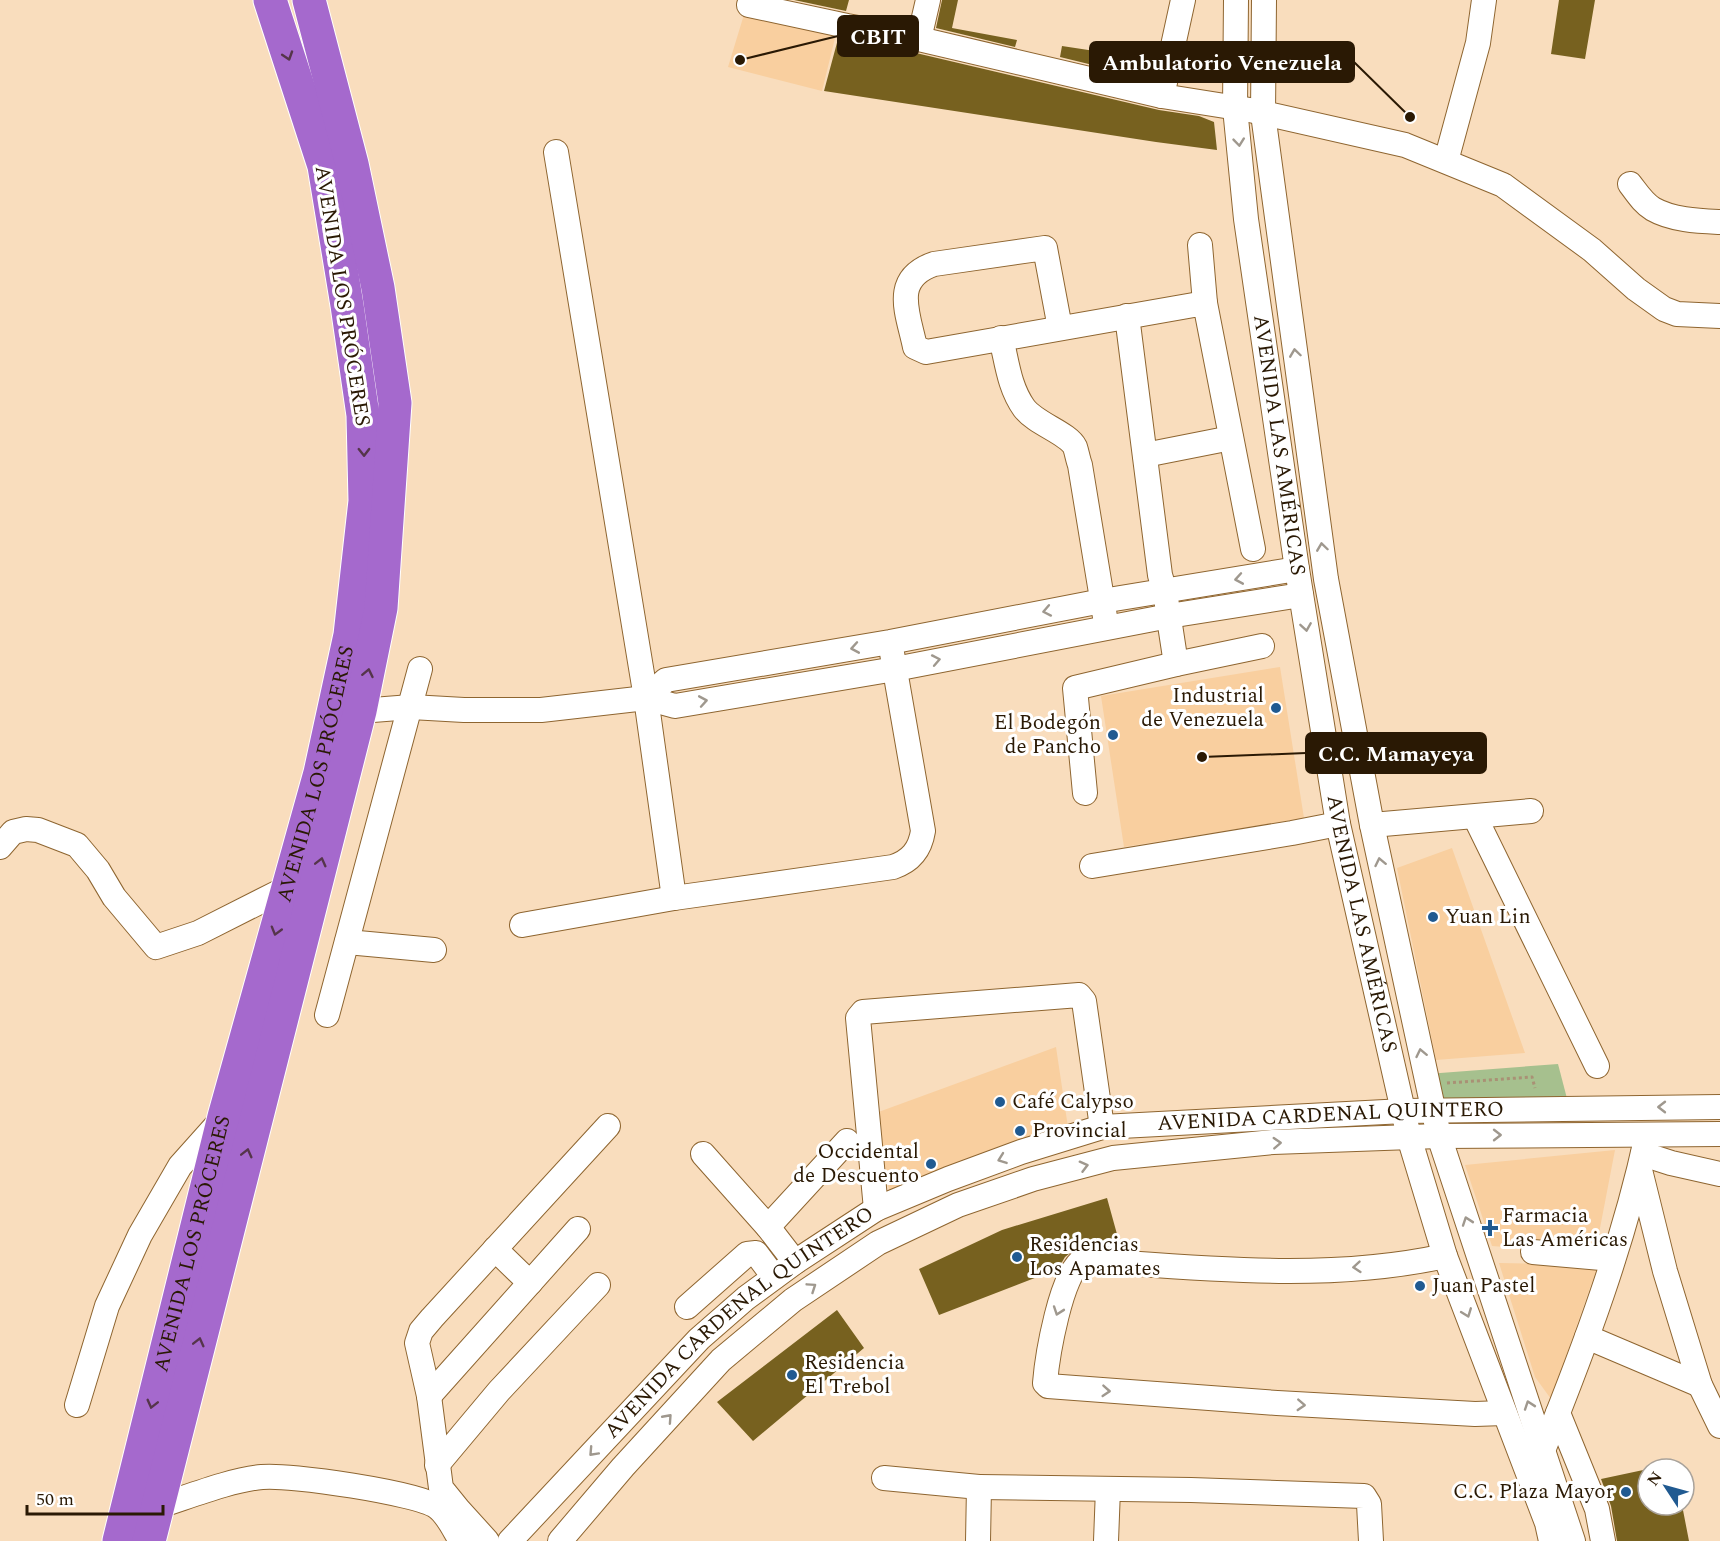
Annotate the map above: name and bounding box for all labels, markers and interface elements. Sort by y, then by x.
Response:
callout: CBIT [838,16,918,56]
text: CBIT [850,21,906,54]
callout: Ambulatorio Venezuela [1090,42,1354,82]
text: Ambulatorio Venezuela [1102,47,1343,80]
one-way arrow [281,50,293,61]
one-way arrow [1232,138,1245,147]
street label: AVENIDA LOS PRÓCERES [306,163,378,429]
street label: AVENIDA LAS AMÉRICAS [1244,313,1314,578]
one-way arrow [1290,349,1302,358]
one-way arrow [357,447,370,456]
one-way arrow [1316,542,1328,551]
one-way arrow [1235,572,1245,585]
one-way arrow [1042,604,1052,617]
one-way arrow [1299,621,1312,631]
one-way arrow [851,641,860,653]
street label: AVENIDA LOS PRÓCERES [269,643,363,906]
one-way arrow [931,654,941,667]
one-way arrow [360,668,373,678]
place label: Industrial de Venezuela [1141,680,1265,736]
one-way arrow [697,695,707,708]
marker: Industrial de Venezuela [1269,701,1283,715]
place label: El Bodegón de Pancho [994,707,1101,763]
marker: El Bodegón de Pancho [1106,728,1120,742]
callout: C.C. Mamayeya [1306,733,1486,773]
text: C.C. Mamayeya [1318,738,1475,771]
street label: AVENIDA LAS AMÉRICAS [1318,793,1405,1056]
one-way arrow [314,857,326,868]
one-way arrow [1374,858,1387,868]
place label: Yuan Lin [1445,901,1531,933]
marker: Yuan Lin [1426,910,1440,924]
one-way arrow [270,926,283,936]
one-way arrow [1415,1048,1428,1058]
place label: Café Calypso [1012,1086,1134,1118]
street label: AVENIDA CARDENAL QUINTERO [1156,1094,1504,1140]
marker: Café Calypso [993,1095,1007,1109]
one-way arrow [1657,1101,1666,1113]
street label: AVENIDA LOS PRÓCERES [145,1112,240,1376]
place label: Provincial [1032,1115,1127,1147]
marker: Provincial [1013,1124,1027,1138]
one-way arrow [1493,1129,1502,1142]
place label: Occidental de Descuento [793,1136,919,1192]
one-way arrow [1272,1136,1281,1149]
one-way arrow [239,1148,252,1158]
one-way arrow [997,1152,1008,1164]
marker: Occidental de Descuento [924,1157,938,1171]
one-way arrow [1078,1160,1088,1173]
street label: AVENIDA CARDENAL QUINTERO [597,1198,881,1446]
place label: Farmacia Las Américas [1502,1200,1628,1256]
one-way arrow [1462,1216,1475,1227]
marker: Farmacia Las Américas [1483,1221,1497,1235]
place label: Residencias Los Apamates [1029,1229,1161,1285]
marker: Residencias Los Apamates [1010,1250,1024,1264]
one-way arrow [1353,1260,1362,1273]
place label: Juan Pastel [1432,1270,1535,1302]
marker: Juan Pastel [1413,1279,1427,1293]
one-way arrow [805,1283,816,1294]
one-way arrow [1053,1305,1066,1316]
one-way arrow [1459,1307,1472,1318]
one-way arrow [191,1337,204,1347]
place label: Residencia El Trebol [804,1347,905,1403]
marker: Residencia El Trebol [785,1368,799,1382]
one-way arrow [1102,1384,1111,1397]
one-way arrow [1296,1398,1305,1411]
one-way arrow [146,1399,159,1409]
one-way arrow [1524,1401,1537,1411]
one-way arrow [661,1414,672,1425]
one-way arrow [590,1445,601,1456]
north arrow [1636,1457,1696,1517]
text: N [1641,1466,1668,1491]
place label: C.C. Plaza Mayor [1453,1476,1614,1508]
scale bar [27,1478,164,1516]
marker: C.C. Plaza Mayor [1619,1485,1633,1499]
text: 50 m [36,1486,74,1513]

